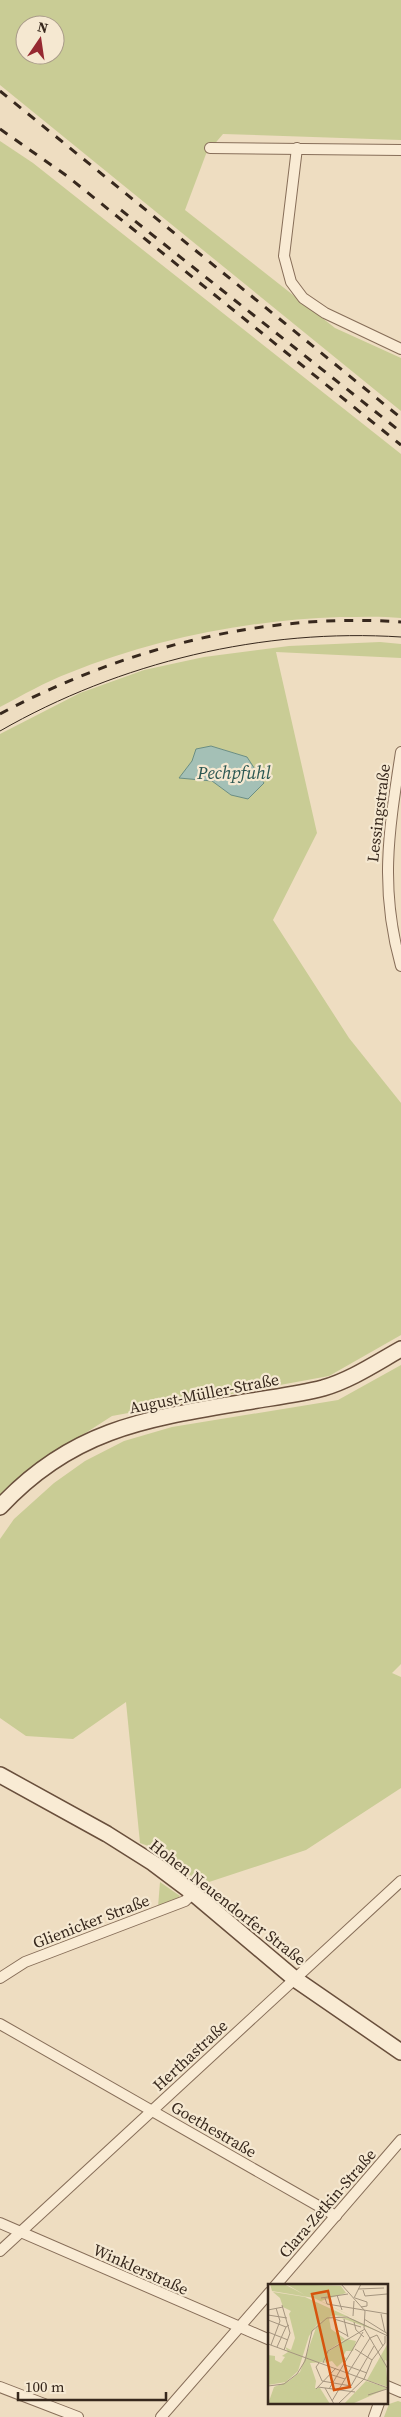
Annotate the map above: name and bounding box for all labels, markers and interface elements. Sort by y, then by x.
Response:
north arrow [15,15,65,65]
text: N [36,16,50,38]
water label: Pechpfuhl [196,760,271,785]
street label: Lessingstraße [361,763,395,863]
street label: August-Müller-Straße [127,1368,281,1418]
street label: Hohen Neuendorfer Straße [145,1834,311,1970]
street label: Glienicker Straße [29,1889,153,1953]
street label: Herthastraße [148,2015,232,2095]
street label: Goethestraße [167,2096,261,2162]
street label: Clara-Zetkin-Straße [273,2144,381,2262]
street label: Winklerstraße [90,2238,192,2300]
inset map [268,2284,388,2404]
scale bar [18,2370,165,2402]
text: 100 m [25,2376,65,2397]

